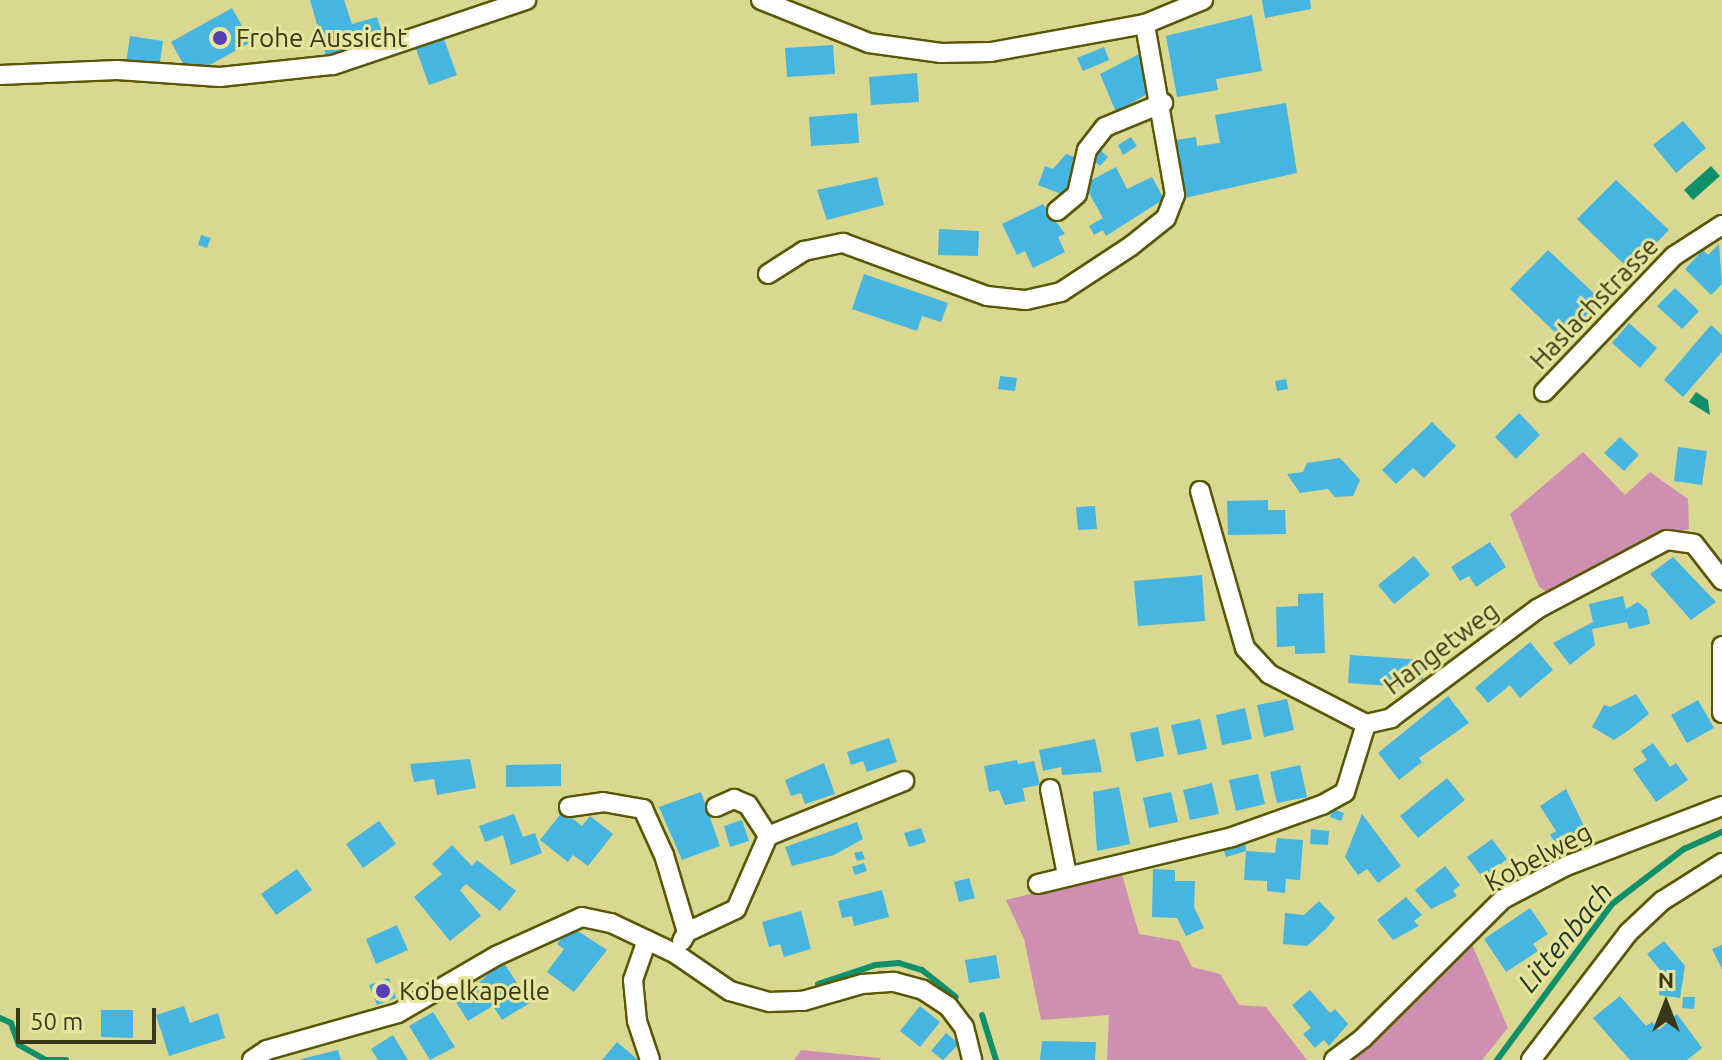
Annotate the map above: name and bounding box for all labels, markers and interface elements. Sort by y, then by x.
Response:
place label: Frohe Aussicht [236,22,407,54]
marker: Frohe Aussicht [211,29,229,47]
street label: Haslachstrasse [1523,230,1665,376]
street label: Hangetweg [1378,595,1504,701]
street label: Kobelweg [1479,816,1597,898]
water label: Littenbach [1511,875,1619,999]
north arrow [1626,964,1706,1044]
text: N [1658,967,1674,992]
place label: Kobelkapelle [399,975,550,1007]
marker: Kobelkapelle [374,982,392,1000]
scale bar [20,992,160,1042]
text: 50 m [30,1008,83,1035]

